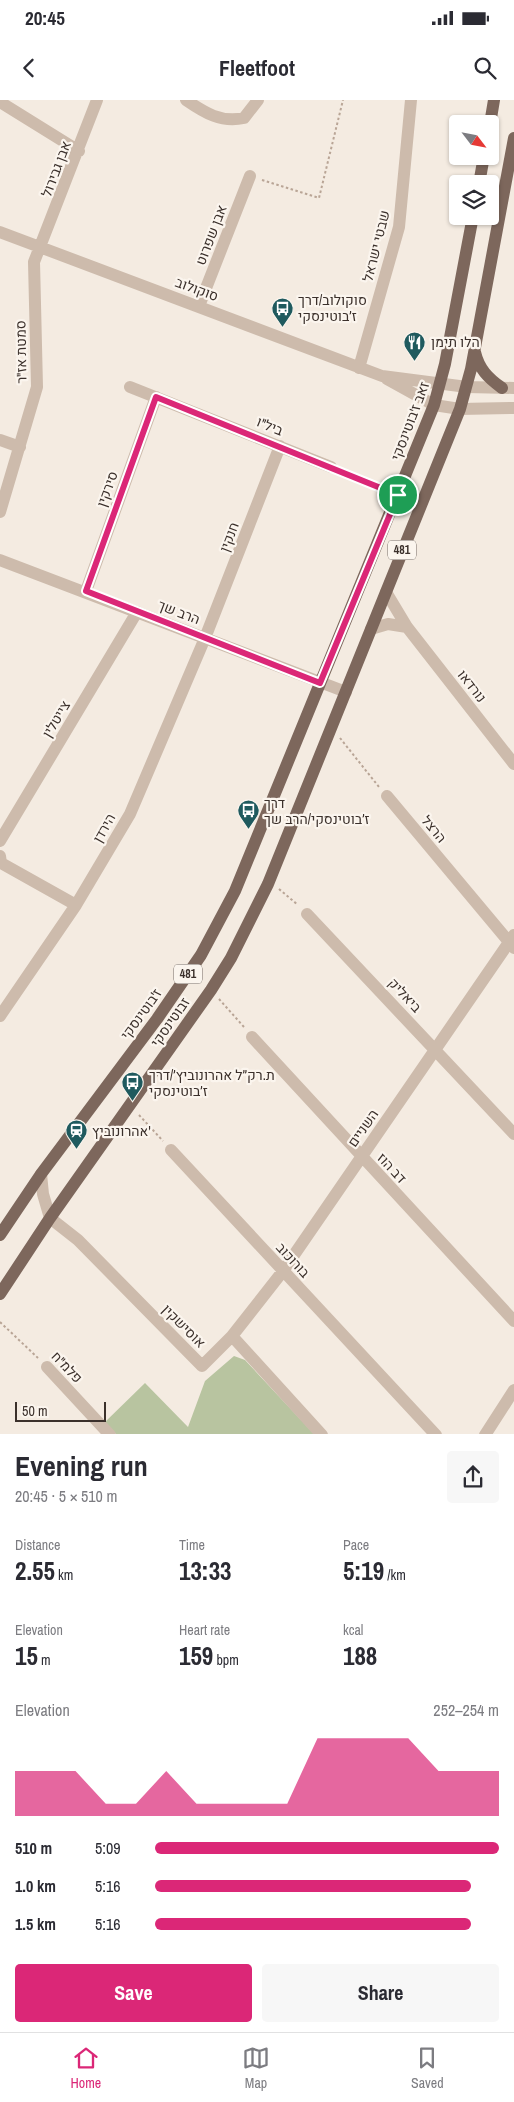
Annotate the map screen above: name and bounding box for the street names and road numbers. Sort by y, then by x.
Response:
street label: אבן גבירול [37,138,75,200]
street label: אבן שפרוט [191,202,231,268]
street label: שבטי ישראל [358,208,394,284]
street label: סוקולוב [173,273,221,305]
street label: סמטת אז"ר [11,320,31,384]
street label: זאב ז'בוטינסקי [387,379,433,463]
street label: ביל"ו [254,413,286,440]
street label: סירקין [92,469,122,509]
street label: חנקין [215,520,243,554]
road number: 481 [388,540,416,560]
street label: הרב שך [155,596,203,628]
street label: נורדאו [454,666,490,706]
street label: צייטלין [38,697,74,741]
street label: הירדן [89,810,119,846]
street label: הרצל [417,812,451,846]
road number: 481 [174,964,202,984]
street label: ביאליק [385,974,426,1016]
street label: ז'בוטינסקי [117,985,165,1043]
street label: זבוטינסקי [147,994,194,1050]
street label: השניים [344,1106,382,1150]
street label: דב הוז [373,1149,411,1187]
street label: בורוכוב [272,1239,314,1282]
street label: אוסישקין [158,1300,210,1352]
street label: פלמ"ח [48,1347,86,1387]

